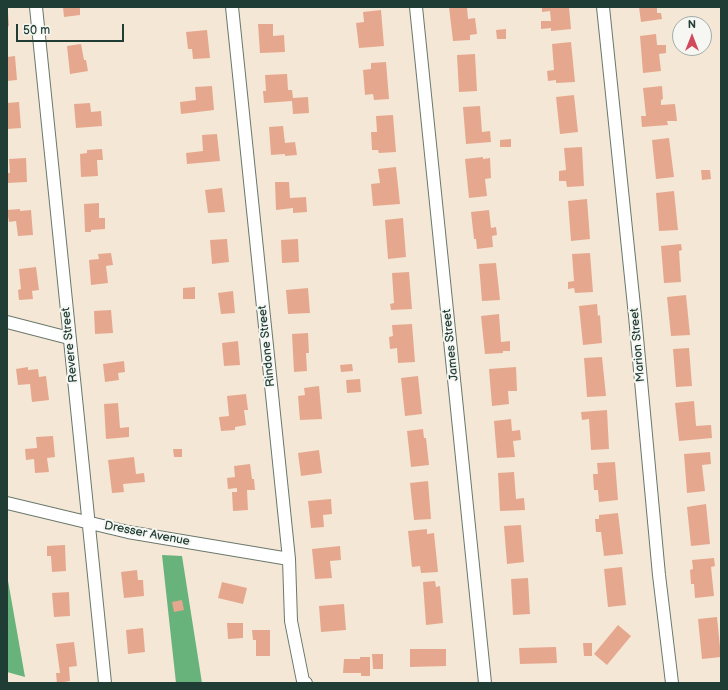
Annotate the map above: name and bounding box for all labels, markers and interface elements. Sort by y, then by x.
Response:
scale bar [18,16,126,42]
north arrow [672,16,712,56]
text: N [688,18,696,31]
text: 50 m [23,23,50,38]
street label: Rindone Street [256,305,278,387]
street label: Revere Street [59,307,81,383]
street label: Marion Street [628,307,648,383]
street label: James Street [440,308,462,382]
street label: Dresser Avenue [103,519,191,549]

